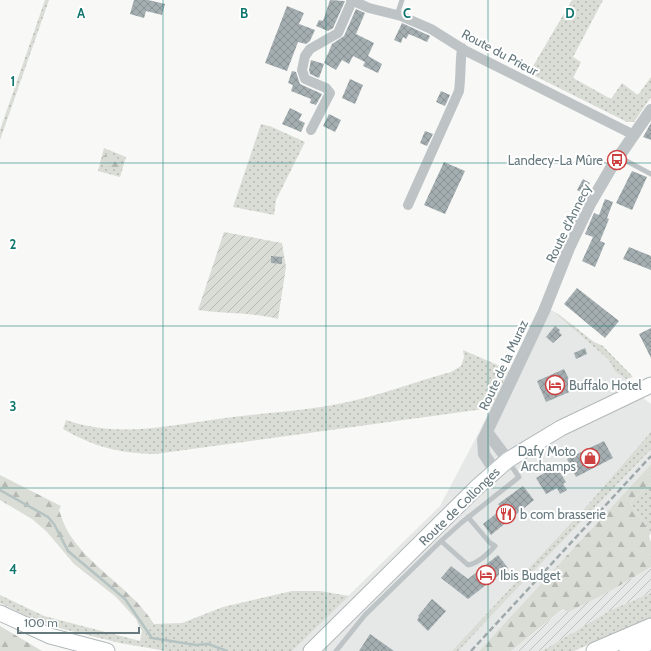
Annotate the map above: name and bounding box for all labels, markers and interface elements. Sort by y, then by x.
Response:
text: A [77,5,86,21]
text: B [240,5,248,21]
text: C [403,5,411,21]
text: D [565,5,575,21]
street label: Route du Prieur [459,25,542,79]
text: 1 [11,73,15,89]
bus stop icon: Landecy-La Mûre [606,149,628,171]
place label: Landecy-La Mûre [508,152,603,168]
street label: Route d'Annecy [542,180,594,265]
text: 2 [10,236,17,252]
street label: Route de la Muraz [475,317,531,413]
hotel icon: Buffalo Hotel [544,374,566,396]
place label: Buffalo Hotel [569,377,641,393]
text: 3 [9,398,17,414]
place label: Dafy Moto Archamps [518,443,577,474]
shop icon: Dafy Moto Archamps [579,447,601,469]
street label: Route de Collonges [415,463,503,549]
restaurant icon: b com brasserie [495,503,517,525]
place label: b com brasserie [520,506,606,522]
text: 4 [9,561,17,577]
hotel icon: Ibis Budget [475,564,497,586]
place label: Ibis Budget [500,567,561,583]
scale bar [18,609,139,635]
text: 100 m [24,615,58,630]

